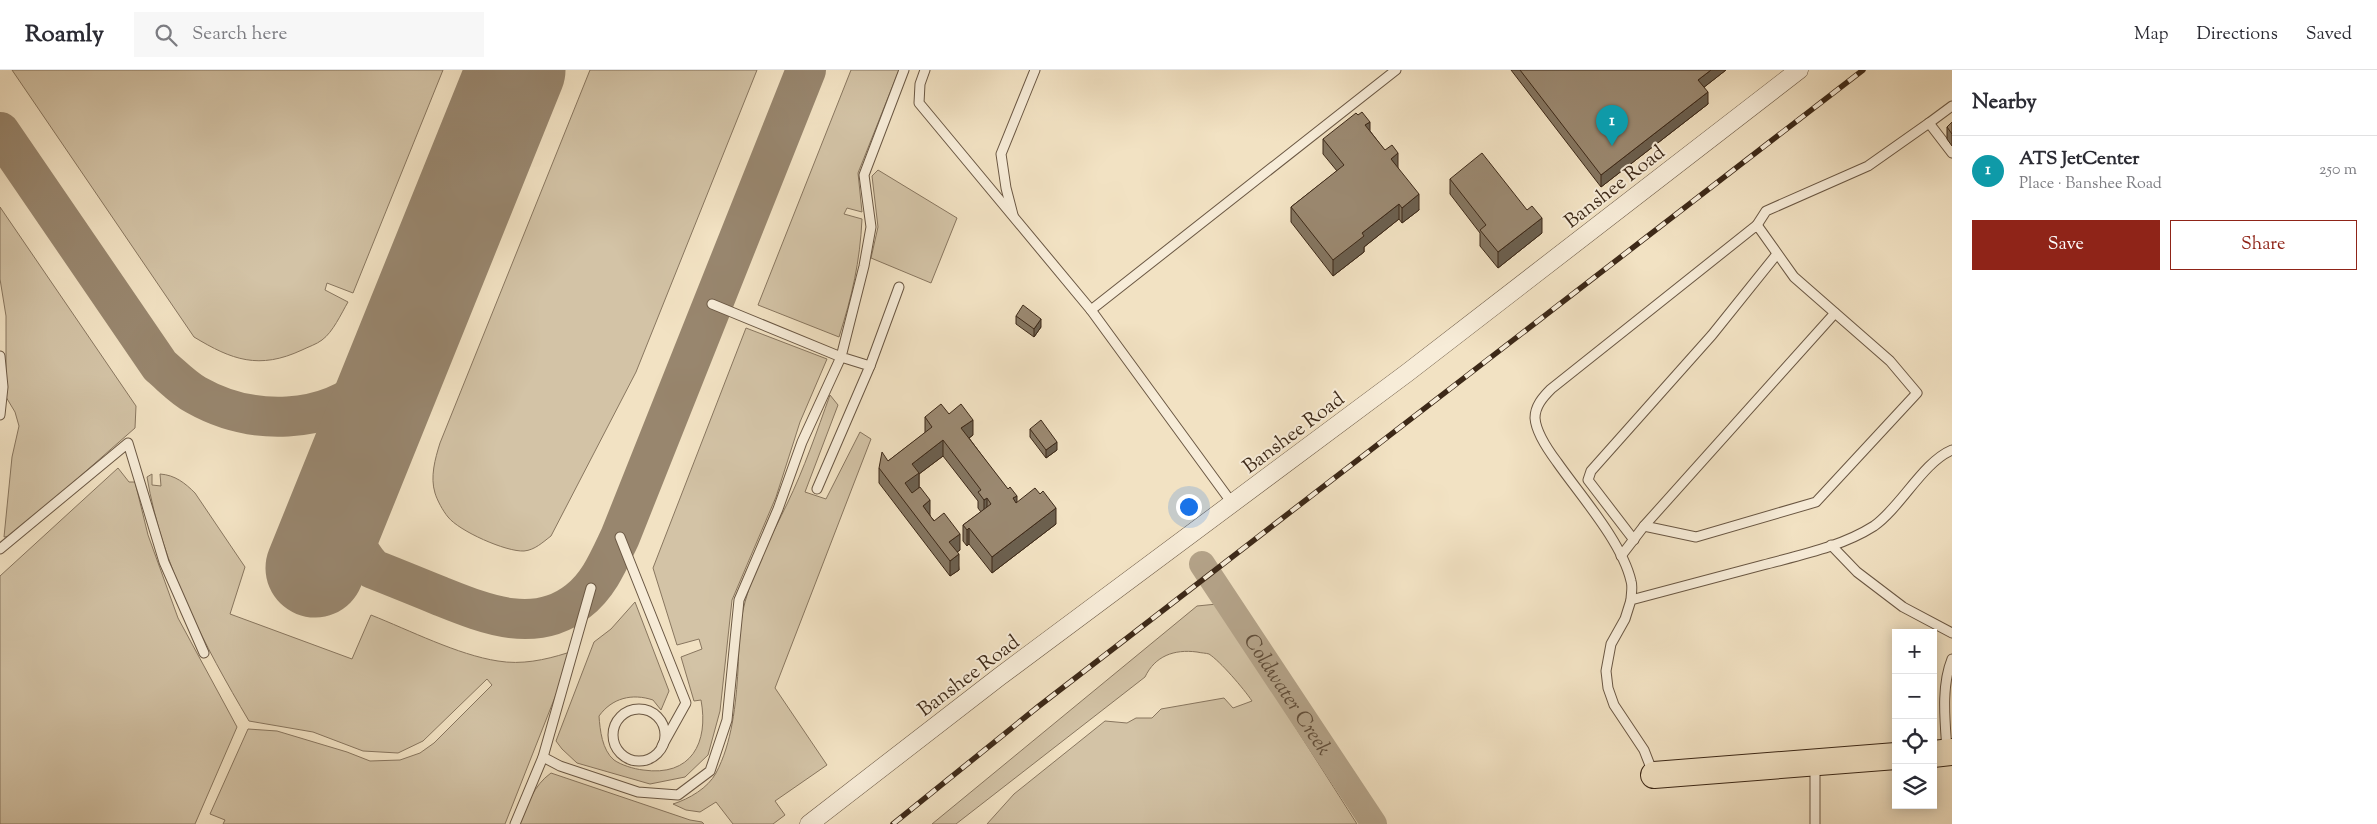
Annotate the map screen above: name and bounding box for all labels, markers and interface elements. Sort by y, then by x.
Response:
search box [134,12,484,57]
text: Roamly [25,18,104,52]
icon: search [152,21,180,49]
text: Search here [192,21,287,48]
text: Map [2134,22,2169,48]
text: Directions [2197,22,2278,48]
text: Saved [2306,22,2352,48]
text: Nearby [1972,88,2037,118]
pin: 1 [1596,105,1628,146]
street label: Banshee Road [1559,139,1672,237]
text: ATS JetCenter [2019,146,2139,173]
text: 1 [1985,159,1991,182]
text: 250 m [2319,159,2357,182]
text: Place · Banshee Road [2019,173,2162,196]
button: Save [1972,220,2160,270]
button: Share [2170,220,2357,270]
street label: Banshee Road [1237,386,1352,482]
your location [1176,494,1202,520]
water label: Coldwater Creek [1235,628,1338,763]
street label: Banshee Road [912,629,1027,725]
map controls [1892,629,1937,809]
button: + [1892,629,1937,674]
button: − [1892,674,1937,719]
button: locate [1892,719,1937,764]
button: layers [1892,764,1937,809]

